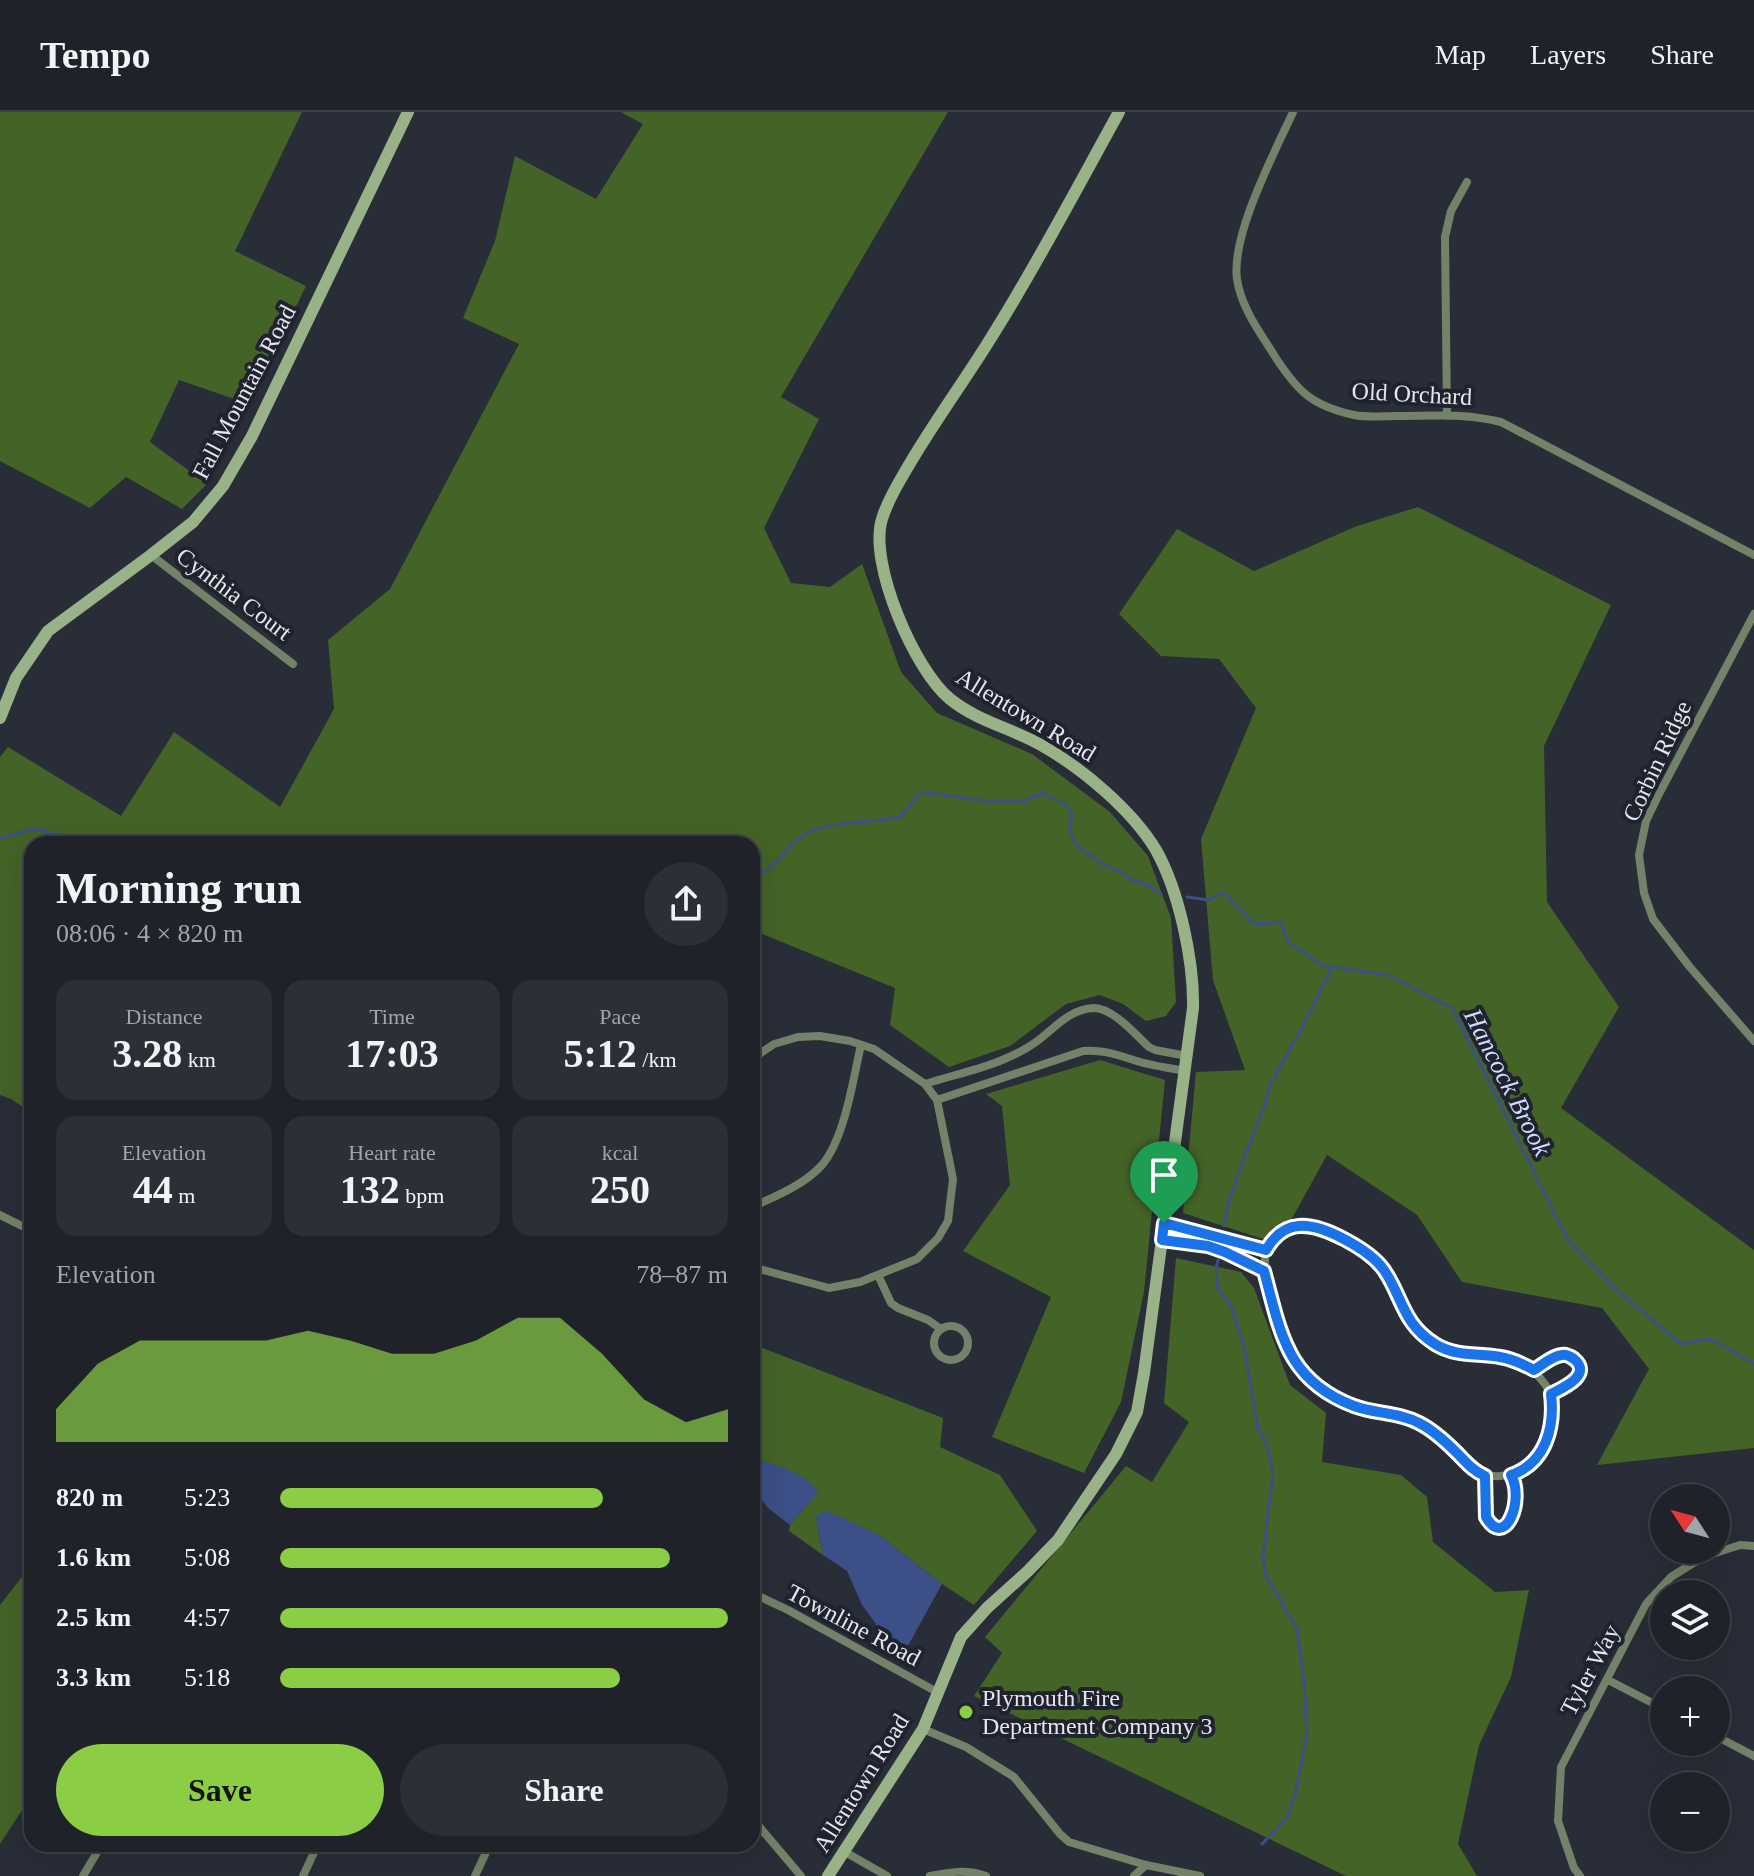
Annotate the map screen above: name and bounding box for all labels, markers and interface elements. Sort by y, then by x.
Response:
text: Tempo [40,34,151,76]
text: Map [1435,39,1486,70]
text: Layers [1530,39,1606,70]
text: Share [1650,39,1714,70]
street label: Fall Mountain Road [187,301,301,483]
street label: Old Orchard [1351,378,1473,410]
street label: Cynthia Court [172,542,297,646]
street label: Allentown Road [952,663,1100,767]
street label: Corbin Ridge [1618,697,1696,825]
button: share [644,862,728,946]
text: Morning run [56,864,302,913]
text: 08:06 · 4 × 820 m [56,919,243,948]
water label: Hancock Brook [1458,1003,1557,1161]
text: Distance [126,1004,202,1029]
text: Time [369,1004,415,1029]
text: Pace [599,1004,641,1029]
text: 3.28 [112,1031,182,1076]
text: 17:03 [345,1031,439,1076]
text: 5:12 [563,1031,637,1076]
text: km [182,1047,216,1072]
text: /km [637,1047,677,1072]
text: Elevation [122,1140,206,1165]
text: Heart rate [348,1140,436,1165]
text: kcal [602,1140,638,1165]
pin [1130,1141,1198,1223]
icon: arrive [1142,1153,1186,1197]
text: 44 [133,1167,173,1212]
text: 132 [340,1167,400,1212]
text: 250 [590,1167,650,1212]
text: m [173,1183,195,1208]
text: bpm [400,1183,444,1208]
text: Elevation [56,1260,156,1289]
text: 78–87 m [636,1260,728,1289]
text: 820 m [56,1483,123,1512]
text: 5:23 [184,1483,230,1512]
north arrow [1650,1484,1730,1564]
map controls [1650,1484,1730,1852]
text: 1.6 km [56,1543,131,1572]
text: 5:08 [184,1543,230,1572]
street label: Townline Road [783,1579,925,1671]
button: layers [1650,1580,1730,1660]
text: 2.5 km [56,1603,131,1632]
text: 4:57 [184,1603,230,1632]
street label: Tyler Way [1555,1620,1625,1720]
text: 3.3 km [56,1663,131,1692]
text: 5:18 [184,1663,230,1692]
button: + [1650,1676,1730,1756]
place label: Plymouth Fire Department Company 3 [982,1685,1213,1739]
marker: Plymouth Fire Department Company 3 [957,1703,975,1721]
street label: Allentown Road [808,1709,914,1857]
button: Save [56,1744,384,1836]
button: Share [400,1744,728,1836]
button: − [1650,1772,1730,1852]

